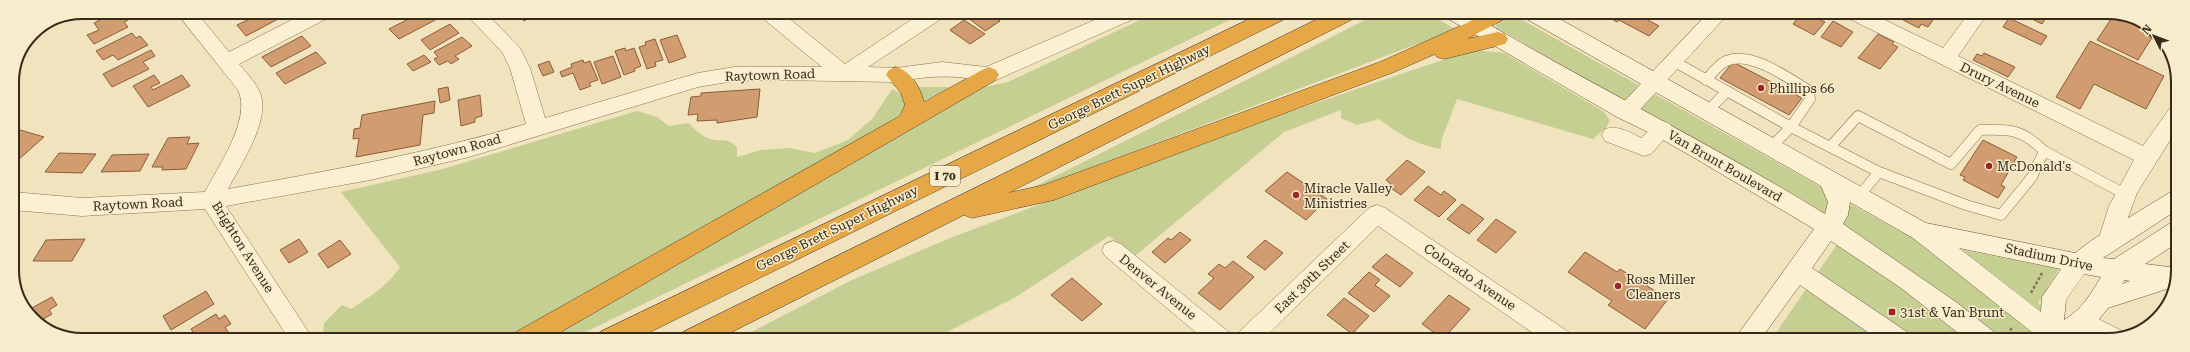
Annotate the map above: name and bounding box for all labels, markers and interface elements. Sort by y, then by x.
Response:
north arrow [2134,16,2174,56]
text: N [2139,22,2155,37]
street label: George Brett Super Highway [1046,41,1213,133]
street label: Drury Avenue [1958,59,2042,111]
street label: Raytown Road [725,66,816,84]
place label: Phillips 66 [1769,81,1835,96]
marker: Phillips 66 [1756,83,1766,93]
street label: Van Brunt Boulevard [1665,127,1785,205]
street label: Raytown Road [411,131,503,169]
place label: McDonald's [1997,159,2071,174]
marker: McDonald's [1984,161,1994,171]
road number: I 70 [930,166,960,186]
place label: Miracle Valley Ministries [1304,181,1393,211]
street label: George Brett Super Highway [754,182,921,274]
marker: Miracle Valley Ministries [1291,190,1301,200]
street label: Raytown Road [92,194,184,214]
street label: Brighton Avenue [209,199,277,295]
street label: East 30th Street [1271,237,1353,316]
street label: Stadium Drive [2004,240,2094,274]
street label: Colorado Avenue [1421,241,1519,313]
street label: Denver Avenue [1116,251,1200,323]
place label: Ross Miller Cleaners [1626,272,1696,302]
marker: Ross Miller Cleaners [1613,281,1623,291]
place label: 31st & Van Brunt [1900,305,2004,320]
marker: 31st & Van Brunt [1887,307,1897,317]

